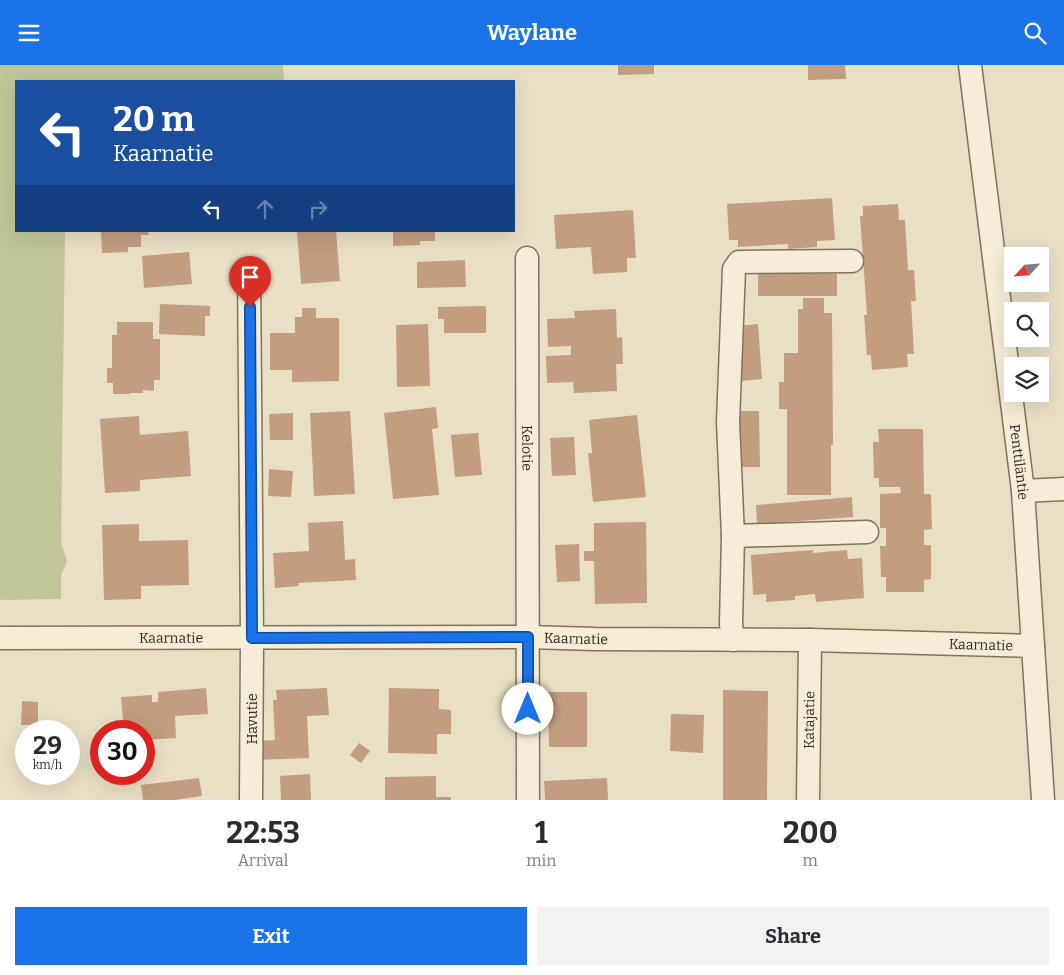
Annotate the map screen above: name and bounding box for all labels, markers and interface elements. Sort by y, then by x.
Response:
icon: menu [15,19,43,47]
text: Waylane [487,19,577,46]
icon: search [1021,19,1049,47]
text: 20 m [113,98,195,140]
icon: left [30,100,95,165]
text: Kaarnatie [113,140,214,167]
icon: left [198,195,226,223]
icon: ahead [251,195,279,223]
icon: right [304,195,332,223]
north arrow [1004,247,1049,293]
map controls [1004,247,1049,402]
pin [229,256,271,307]
icon: arrive [236,263,264,291]
button: search [1004,302,1049,347]
button: layers [1004,357,1049,402]
street label: Penttiläntie [1006,423,1032,500]
street label: Kelotie [518,425,535,471]
street label: Kaarnatie [544,629,608,648]
street label: Kaarnatie [139,630,203,647]
street label: Kaarnatie [949,636,1013,654]
position arrow [501,682,553,734]
street label: Katajatie [801,691,818,749]
street label: Havutie [244,693,261,745]
speed limit sign: 30 [90,720,155,785]
text: 29 [33,731,62,761]
text: km/h [33,758,62,772]
text: 22:53 [226,815,300,851]
text: 1 [535,815,548,851]
text: 200 [783,815,838,851]
text: Arrival [238,851,288,870]
text: min [526,851,556,870]
text: m [803,851,818,870]
button: Exit [15,907,527,965]
button: Share [537,907,1049,965]

